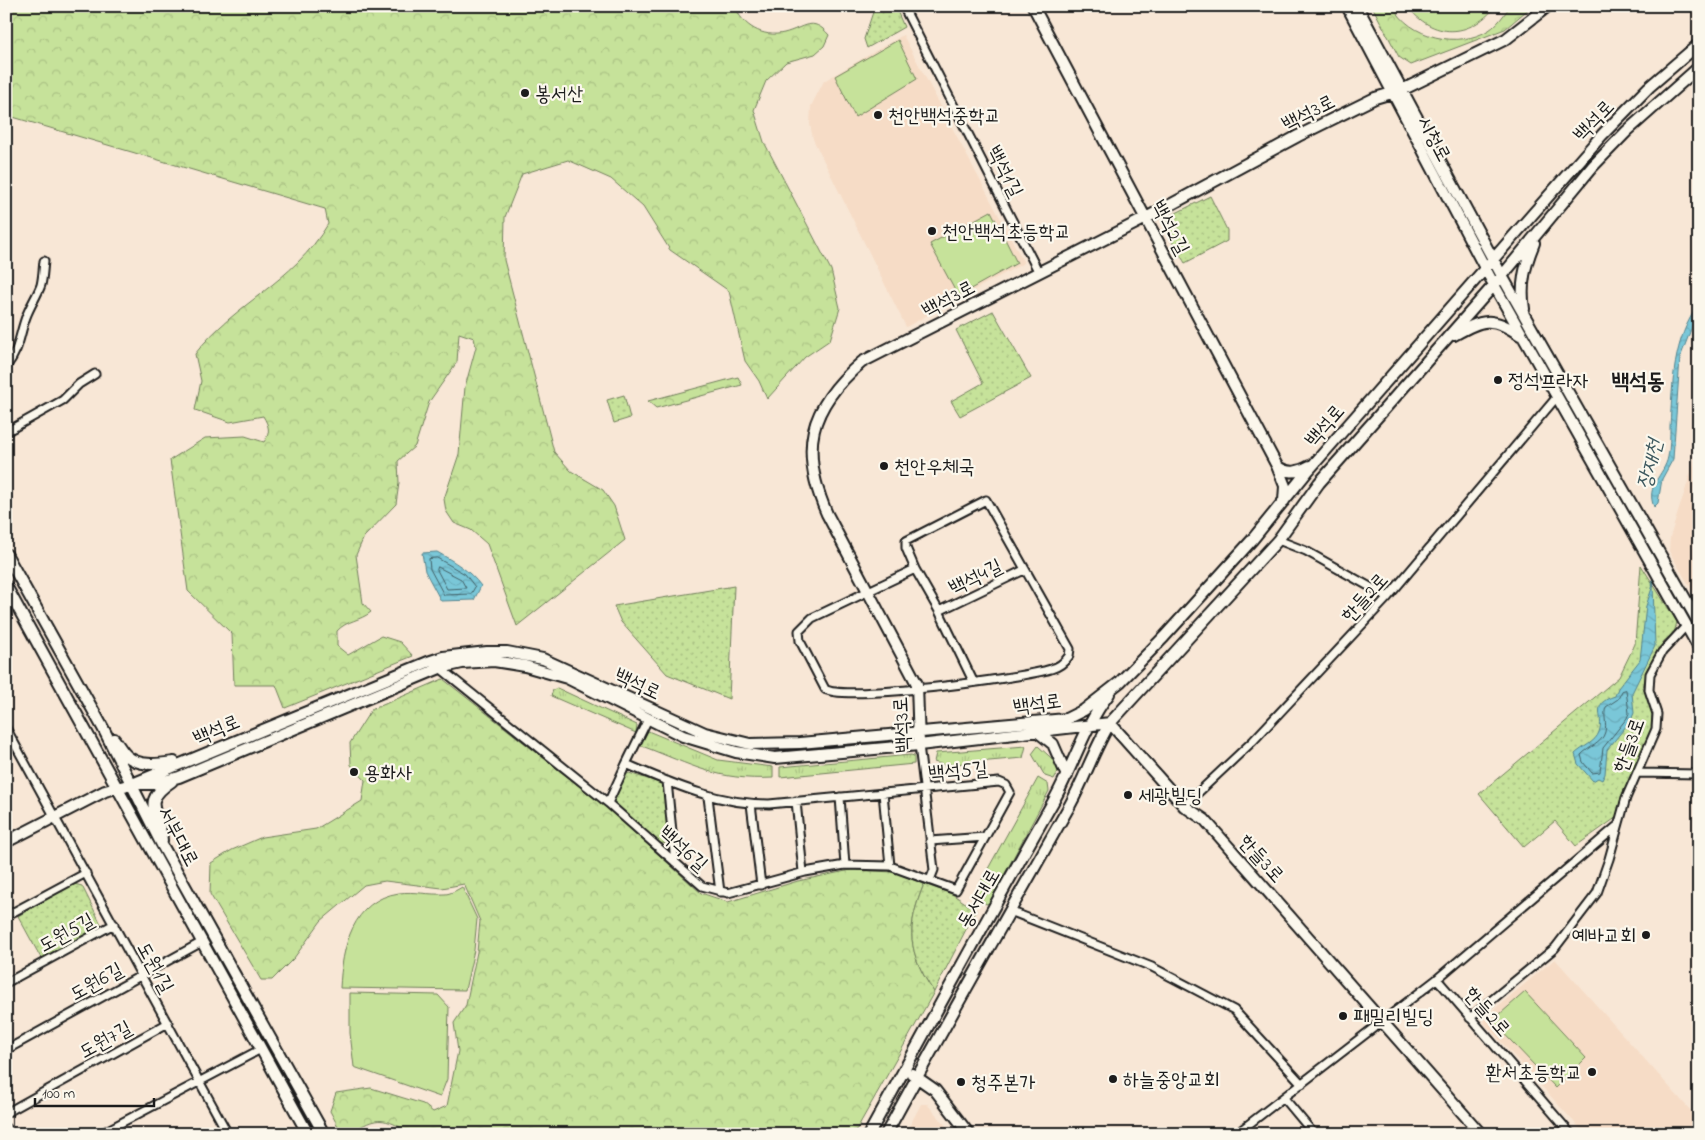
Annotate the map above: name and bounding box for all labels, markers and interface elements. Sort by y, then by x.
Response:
place label: 봉서산 [535,81,583,110]
marker: 봉서산 [519,87,531,99]
street label: 백석3로 [1277,88,1341,140]
street label: 백석로 [1568,94,1622,149]
place label: 천안백석중학교 [888,103,1001,132]
marker: 천안백석중학교 [872,109,884,121]
street label: 시청로 [1409,111,1457,167]
street label: 백석1길 [978,141,1029,203]
street label: 백석2길 [1142,196,1195,261]
place label: 천안백석초등학교 [942,219,1071,248]
marker: 천안백석초등학교 [926,225,938,237]
street label: 백석3로 [917,274,981,326]
district label: 백석동 [1611,367,1665,399]
place label: 정석프라자 [1508,368,1588,397]
marker: 정석프라자 [1492,374,1504,386]
street label: 백석로 [1299,399,1353,454]
water label: 장재천 [1630,434,1672,493]
place label: 천안우체국 [894,454,974,483]
marker: 천안우체국 [878,460,890,472]
street label: 백석4길 [944,553,1008,604]
street label: 한들2로 [1336,567,1396,630]
street label: 백석로 [609,662,665,709]
street label: 백석로 [1011,688,1063,723]
street label: 백석3로 [888,696,919,754]
street label: 백석로 [189,709,245,754]
street label: 한들3로 [1607,714,1654,777]
street label: 백석5길 [927,755,989,790]
place label: 용화사 [364,760,412,789]
marker: 용화사 [348,766,360,778]
place label: 세광빌딩 [1138,783,1202,812]
marker: 세광빌딩 [1122,789,1134,801]
street label: 서부대로 [149,802,205,872]
street label: 백석6길 [651,820,713,880]
street label: 한들3로 [1230,829,1290,890]
street label: 동서대로 [952,864,1009,934]
street label: 도원5길 [34,907,100,961]
place label: 예바교회 [1572,923,1636,952]
marker: 예바교회 [1640,929,1652,941]
street label: 도원1길 [128,937,180,999]
street label: 도원6길 [65,957,129,1010]
street label: 한들2로 [1456,981,1516,1044]
place label: 패밀리빌딩 [1353,1004,1433,1033]
marker: 패밀리빌딩 [1337,1010,1349,1022]
street label: 도원7길 [74,1015,138,1068]
place label: 환서초등학교 [1485,1060,1582,1089]
marker: 환서초등학교 [1586,1066,1598,1078]
place label: 하늘중앙교회 [1123,1067,1220,1096]
place label: 청주본가 [971,1070,1035,1099]
marker: 하늘중앙교회 [1107,1073,1119,1085]
scale bar [35,1075,154,1107]
marker: 청주본가 [955,1076,967,1088]
text: 100 m [42,1083,75,1105]

